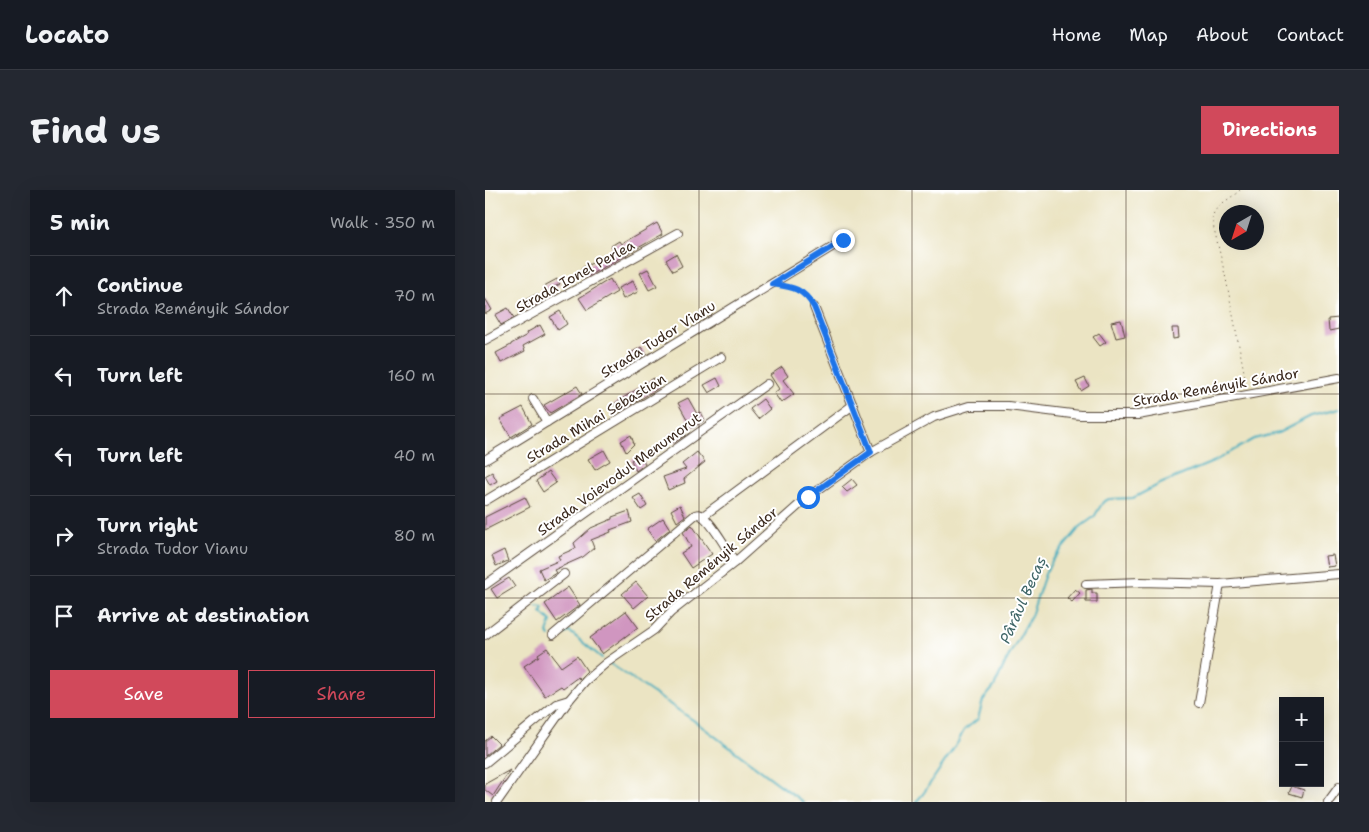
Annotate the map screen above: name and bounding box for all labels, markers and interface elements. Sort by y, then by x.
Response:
text: Locato [25,19,109,51]
text: Home [1052,23,1101,47]
text: Map [1129,23,1168,47]
text: About [1196,23,1249,47]
text: Contact [1277,23,1344,47]
button: Directions [1201,106,1339,154]
text: Find us [30,107,161,154]
north arrow [1219,205,1264,250]
text: 5 min [50,209,110,237]
text: Walk · 350 m [330,212,435,233]
route end [832,229,855,252]
street label: Strada Ionel Perlea [512,236,638,316]
text: Continue [97,273,183,298]
icon: ahead [50,282,78,310]
text: 70 m [394,285,435,306]
street label: Strada Tudor Vianu [597,296,719,382]
text: Strada Reményik Sándor [97,298,290,319]
icon: left [50,362,78,390]
text: Turn left [97,363,183,388]
street label: Strada Reményik Sándor [1131,363,1301,410]
text: 160 m [388,365,435,386]
street label: Strada Mihai Sebastian [523,369,669,467]
street label: Strada Voievodul Menumorut [533,408,705,540]
icon: left [50,442,78,470]
text: Turn left [97,443,183,468]
text: 40 m [393,445,435,466]
route start [797,486,820,509]
street label: Strada Reményik Sándor [641,503,782,625]
text: Turn right [97,513,198,538]
icon: right [50,522,78,550]
text: 80 m [394,525,435,546]
text: Strada Tudor Vianu [97,538,248,559]
water label: Pârâul Becaș [995,553,1052,647]
icon: arrive [50,602,78,630]
text: Arrive at destination [97,603,309,628]
button: Save [50,670,238,718]
button: Share [248,670,435,718]
map controls [1279,697,1324,787]
button: + [1279,697,1324,742]
button: − [1279,742,1324,787]

